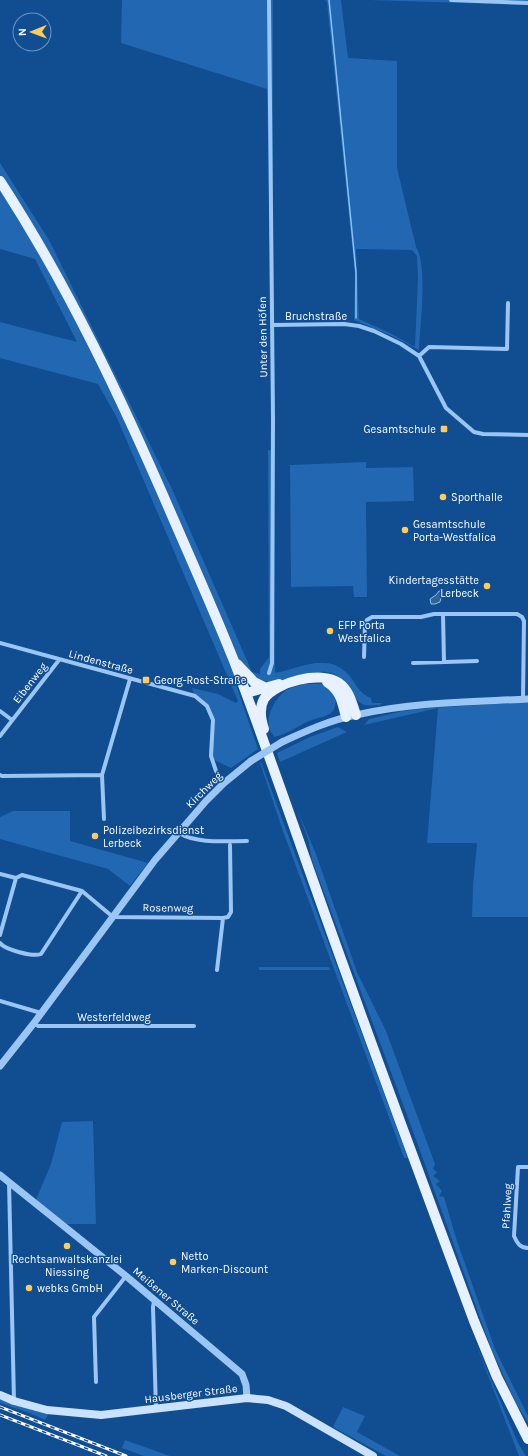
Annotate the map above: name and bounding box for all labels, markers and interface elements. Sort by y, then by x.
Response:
north arrow [12,12,52,52]
text: N [16,28,29,36]
street label: Unter den Höfen [256,296,270,378]
street label: Bruchstraße [285,310,347,323]
place label: Gesamtschule [364,423,436,436]
marker: Gesamtschule [439,424,449,434]
place label: Sporthalle [451,491,503,504]
marker: Sporthalle [438,492,448,502]
place label: Gesamtschule Porta-Westfalica [413,518,496,544]
marker: Gesamtschule Porta-Westfalica [400,525,410,535]
place label: Kindertagesstätte Lerbeck [389,574,479,600]
marker: Kindertagesstätte Lerbeck [482,581,492,591]
place label: EFP Porta Westfalica [338,619,391,645]
marker: EFP Porta Westfalica [325,626,335,636]
street label: Lindenstraße [67,647,135,677]
street label: Eibenweg [10,659,50,706]
place label: Georg-Rost-Straße [154,674,247,687]
marker: Georg-Rost-Straße [141,675,151,685]
street label: Kirchweg [183,769,225,811]
place label: Polizeibezirksdienst Lerbeck [103,824,204,850]
marker: Polizeibezirksdienst Lerbeck [90,831,100,841]
street label: Rosenweg [143,901,194,915]
street label: Westerfeldweg [77,1011,152,1024]
street label: Pfahlweg [499,1182,515,1229]
marker: Rechtsanwaltskanzlei Niessing [62,1241,72,1251]
place label: Netto Marken-Discount [181,1250,268,1276]
place label: Rechtsanwaltskanzlei Niessing [12,1253,122,1279]
marker: Netto Marken-Discount [168,1257,178,1267]
street label: Meißener Straße [130,1264,202,1328]
place label: webks GmbH [37,1282,103,1295]
marker: webks GmbH [24,1283,34,1293]
street label: Hausberger Straße [144,1382,239,1406]

